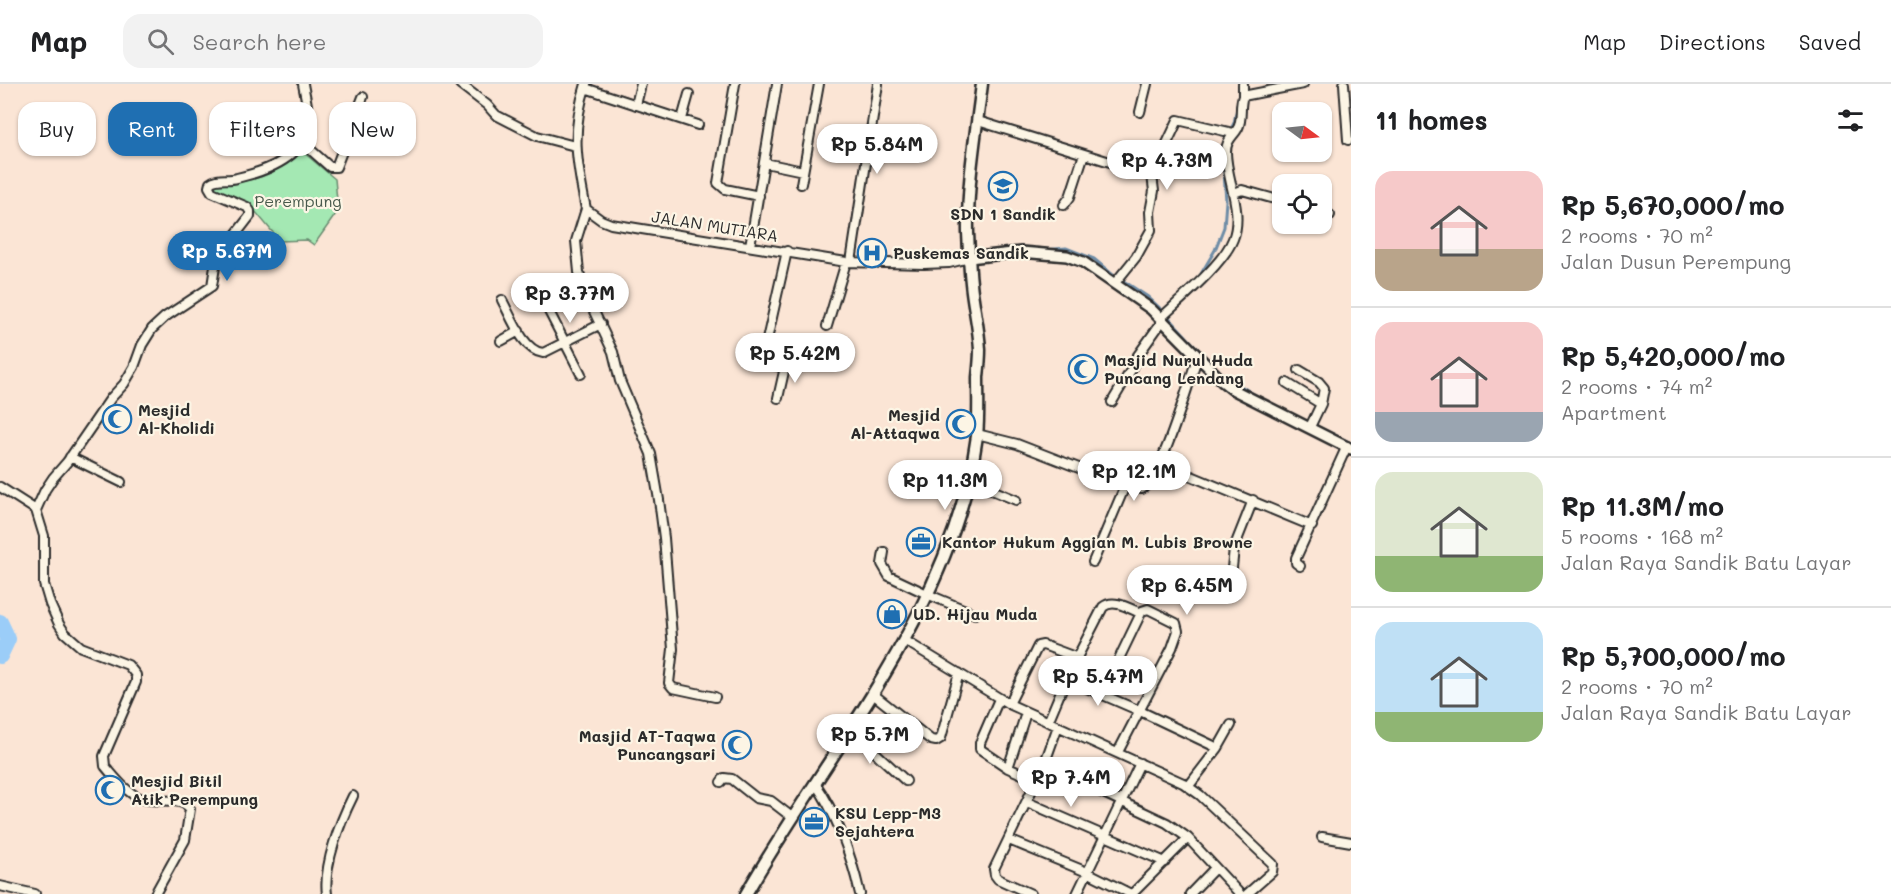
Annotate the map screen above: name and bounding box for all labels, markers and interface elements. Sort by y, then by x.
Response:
search box [123,14,543,68]
text: Map [30,23,87,59]
icon: search [144,25,177,58]
text: Search here [192,27,326,56]
text: Map [1583,28,1626,55]
text: Directions [1659,28,1766,55]
text: Saved [1799,28,1861,55]
chip: Buy [18,102,96,156]
chip: Rent [108,102,197,156]
chip: Filters [209,102,317,156]
chip: New [329,102,416,156]
north arrow [1272,102,1332,162]
map controls [1272,102,1332,234]
text: 11 homes [1375,103,1488,137]
icon: filters [1834,104,1867,137]
pin: Rp 5.84M [815,124,939,175]
text: Rp 5.84M [831,130,923,156]
pin: Rp 4.73M [1105,140,1229,191]
text: Rp 4.73M [1121,146,1213,172]
school or university icon: SDN 1 Sandik [987,170,1019,202]
button: locate [1272,174,1332,234]
text: Rp 5,670,000/mo [1561,188,1785,222]
park label: Perempung [254,190,342,211]
icon: home [1423,195,1495,267]
place label: SDN 1 Sandik [950,203,1056,224]
street label: JALAN MUTIARA [650,205,780,246]
text: 2 rooms · 70 m² [1561,222,1713,248]
pin: Rp 5.67M [165,231,289,282]
text: Rp 5.67M [182,237,272,263]
hospital icon: Puskemas Sandik [856,237,888,269]
place label: Puskemas Sandik [893,242,1029,263]
text: Jalan Dusun Perempung [1561,248,1791,274]
pin: Rp 3.77M [508,273,632,324]
text: Rp 3.77M [525,279,615,305]
pin: Rp 5.42M [733,333,857,384]
text: Rp 5.42M [749,339,841,365]
text: Rp 5,420,000/mo [1561,339,1785,373]
icon: home [1423,346,1495,418]
place label: Masjid Nurul Huda Puncang Lendang [1104,349,1253,388]
mosque icon: Masjid Nurul Huda Puncang Lendang [1067,353,1099,385]
text: 2 rooms · 74 m² [1561,373,1712,399]
place label: Mesjid Al-Kholidi [138,399,215,438]
text: Apartment [1561,399,1667,425]
mosque icon: Mesjid Al-Kholidi [101,403,133,435]
place label: Mesjid Al-Attaqwa [850,404,940,443]
mosque icon: Mesjid Al-Attaqwa [945,408,977,440]
pin: Rp 12.1M [1072,451,1196,502]
text: Rp 12.1M [1092,457,1176,483]
pin: Rp 11.3M [883,460,1007,511]
text: Rp 11.3M [902,466,988,492]
text: Rp 11.3M/mo [1561,489,1724,523]
icon: home [1423,496,1495,568]
text: 5 rooms · 168 m² [1561,523,1723,549]
office icon: Kantor Hukum Aggian M. Lubis Browne [905,526,937,558]
place label: Kantor Hukum Aggian M. Lubis Browne [942,531,1253,552]
text: Jalan Raya Sandik Batu Layar [1561,549,1852,575]
pin: Rp 6.45M [1125,565,1249,616]
text: Rp 6.45M [1141,571,1233,597]
shop icon: UD. Hijau Muda [876,598,908,630]
place label: UD. Hijau Muda [913,603,1038,624]
text: Rp 5,700,000/mo [1561,639,1786,673]
icon: home [1423,646,1495,718]
pin: Rp 5.47M [1036,656,1160,707]
text: Rp 5.47M [1052,662,1144,688]
text: 2 rooms · 70 m² [1561,673,1713,699]
text: Jalan Raya Sandik Batu Layar [1561,699,1852,725]
pin: Rp 5.7M [815,714,925,765]
text: Rp 5.7M [831,720,909,746]
place label: Masjid AT-Taqwa Puncangsari [579,725,716,764]
mosque icon: Masjid AT-Taqwa Puncangsari [721,729,753,761]
pin: Rp 7.4M [1016,757,1126,808]
text: Rp 7.4M [1031,763,1111,789]
place label: Mesjid Bitil Atik Perempung [131,770,258,809]
mosque icon: Mesjid Bitil Atik Perempung [94,774,126,806]
place label: KSU Lepp-M3 Sejahtera [835,802,941,841]
office icon: KSU Lepp-M3 Sejahtera [798,806,830,838]

